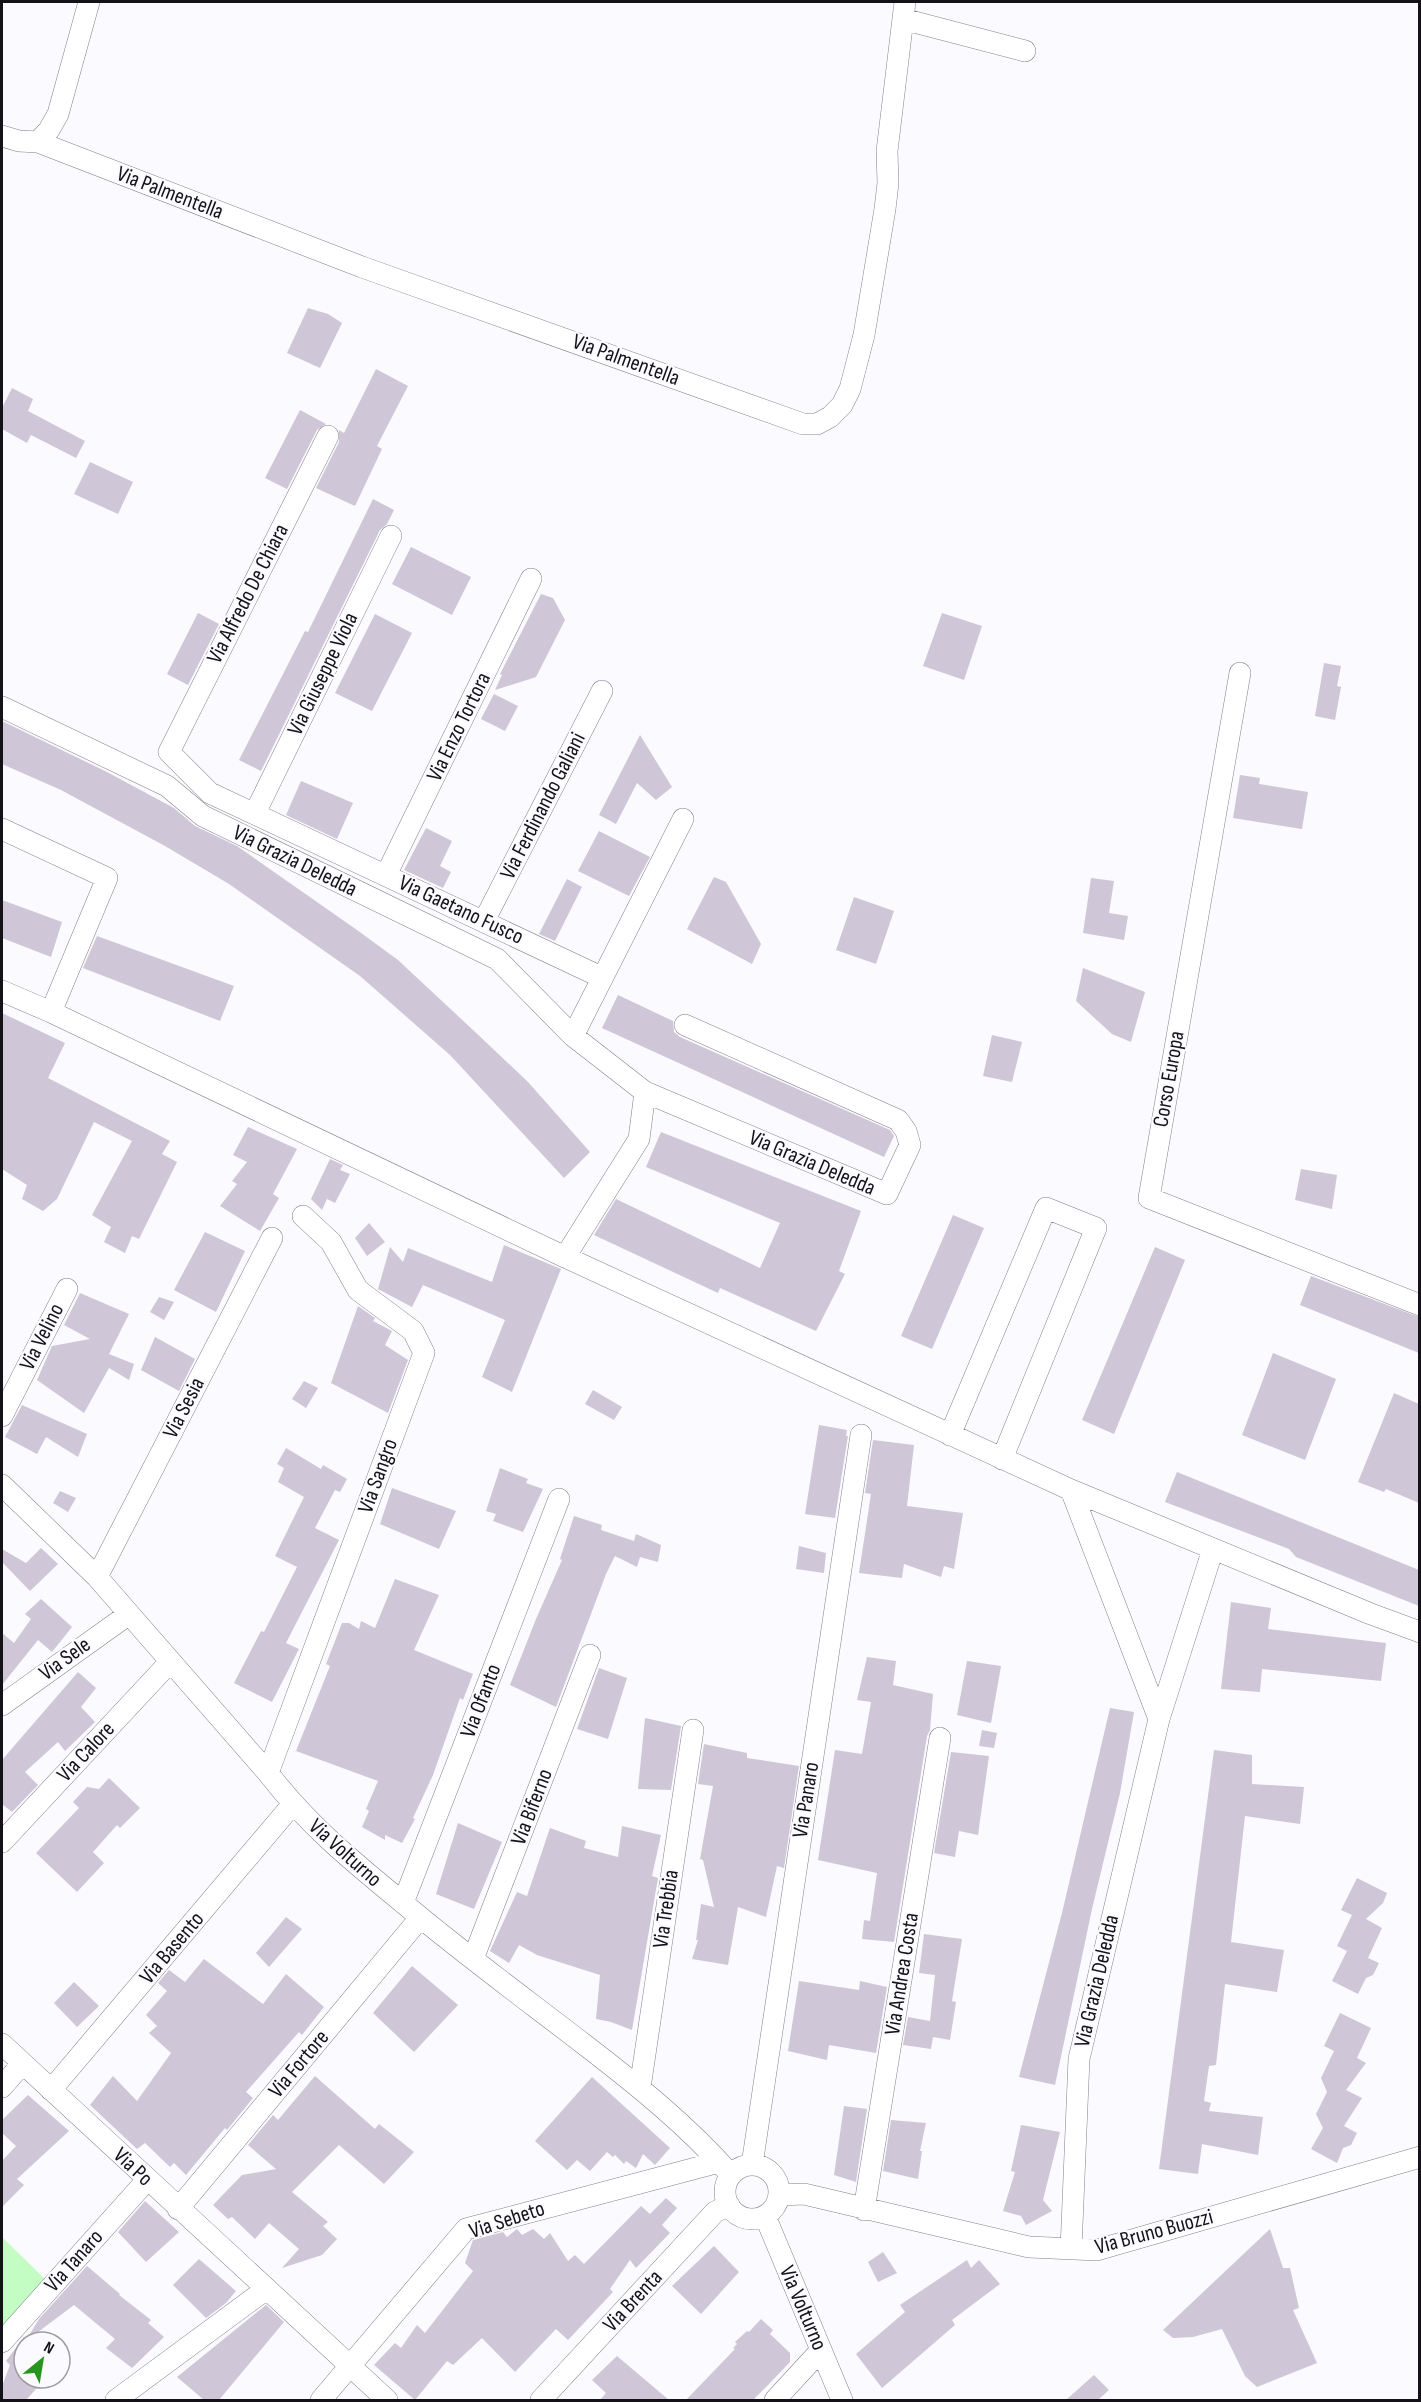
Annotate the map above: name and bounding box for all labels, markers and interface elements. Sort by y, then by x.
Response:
street label: Via Palmentella [113,160,227,226]
street label: Via Palmentella [569,328,683,392]
street label: Via Alfredo De Chiara [201,520,295,668]
street label: Via Giuseppe Viola [282,608,364,740]
street label: Via Enzo Tortora [421,668,497,786]
street label: Via Ferdinando Galiani [494,728,592,884]
street label: Via Grazia Deledda [229,819,361,903]
street label: Via Gaetano Fusco [394,869,528,951]
street label: Corso Europa [1147,1029,1191,1129]
street label: Via Grazia Deledda [745,1124,879,1202]
street label: Via Velino [14,1299,70,1375]
street label: Via Sesia [157,1373,211,1443]
street label: Via Sangro [352,1435,404,1517]
street label: Via Sele [34,1631,96,1687]
street label: Via Ofanto [455,1660,507,1742]
street label: Via Calore [51,1716,121,1788]
street label: Via Panaro [787,1760,825,1840]
street label: Via Biferno [505,1765,559,1849]
street label: Via Volturno [303,1813,387,1893]
street label: Via Trebbia [647,1868,685,1950]
street label: Via Basento [134,1906,210,1990]
street label: Via Andrea Costa [879,1911,925,2037]
street label: Via Grazia Deledda [1069,1912,1125,2050]
street label: Via Fortore [263,2025,335,2103]
street label: Via Po [108,2142,158,2192]
street label: Via Sebeto [466,2195,548,2245]
street label: Via Bruno Buozzi [1092,2203,1216,2261]
street label: Via Tanaro [39,2224,109,2298]
street label: Via Volturno [773,2262,833,2354]
street label: Via Brenta [597,2264,669,2338]
north arrow [12,2330,72,2390]
text: N [40,2338,57,2359]

